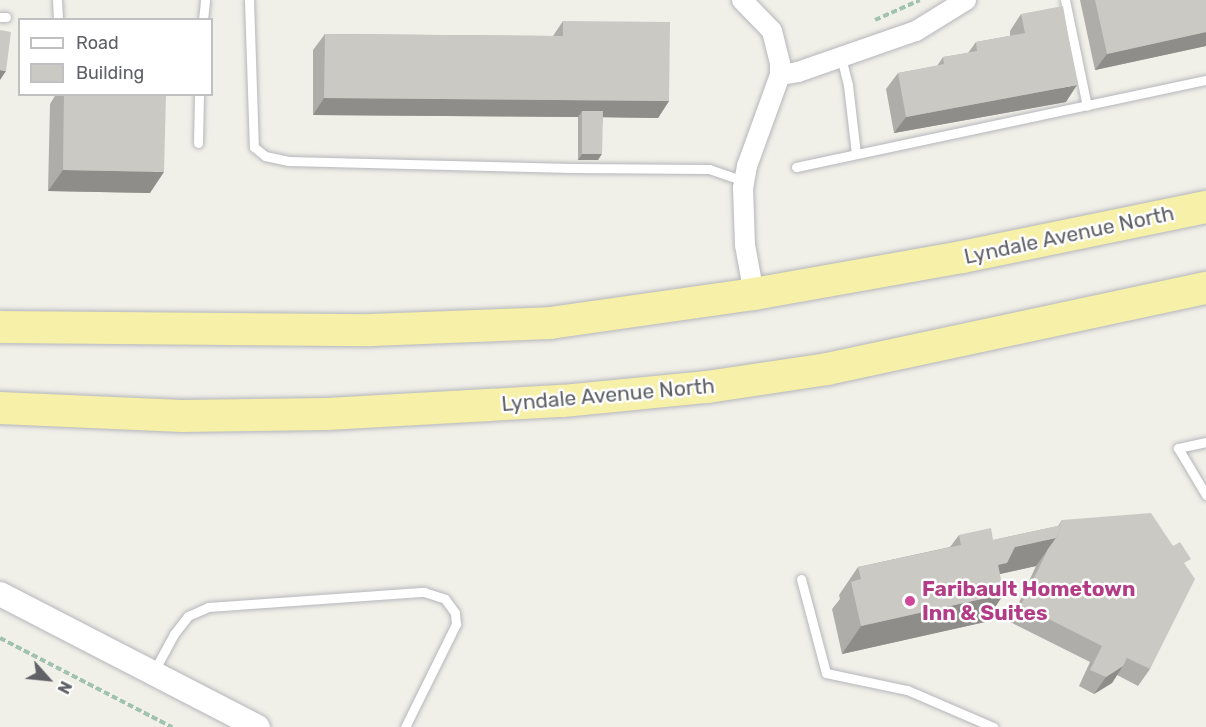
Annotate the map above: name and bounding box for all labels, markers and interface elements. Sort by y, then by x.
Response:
legend [18,18,213,96]
text: Road [76,32,119,54]
text: Building [76,62,144,84]
street label: Lyndale Avenue North [961,200,1177,270]
street label: Lyndale Avenue North [500,373,716,417]
place label: Faribault Hometown Inn & Suites [922,576,1135,626]
marker: Faribault Hometown Inn & Suites [903,594,917,608]
north arrow [18,649,78,709]
text: N [53,678,76,697]

